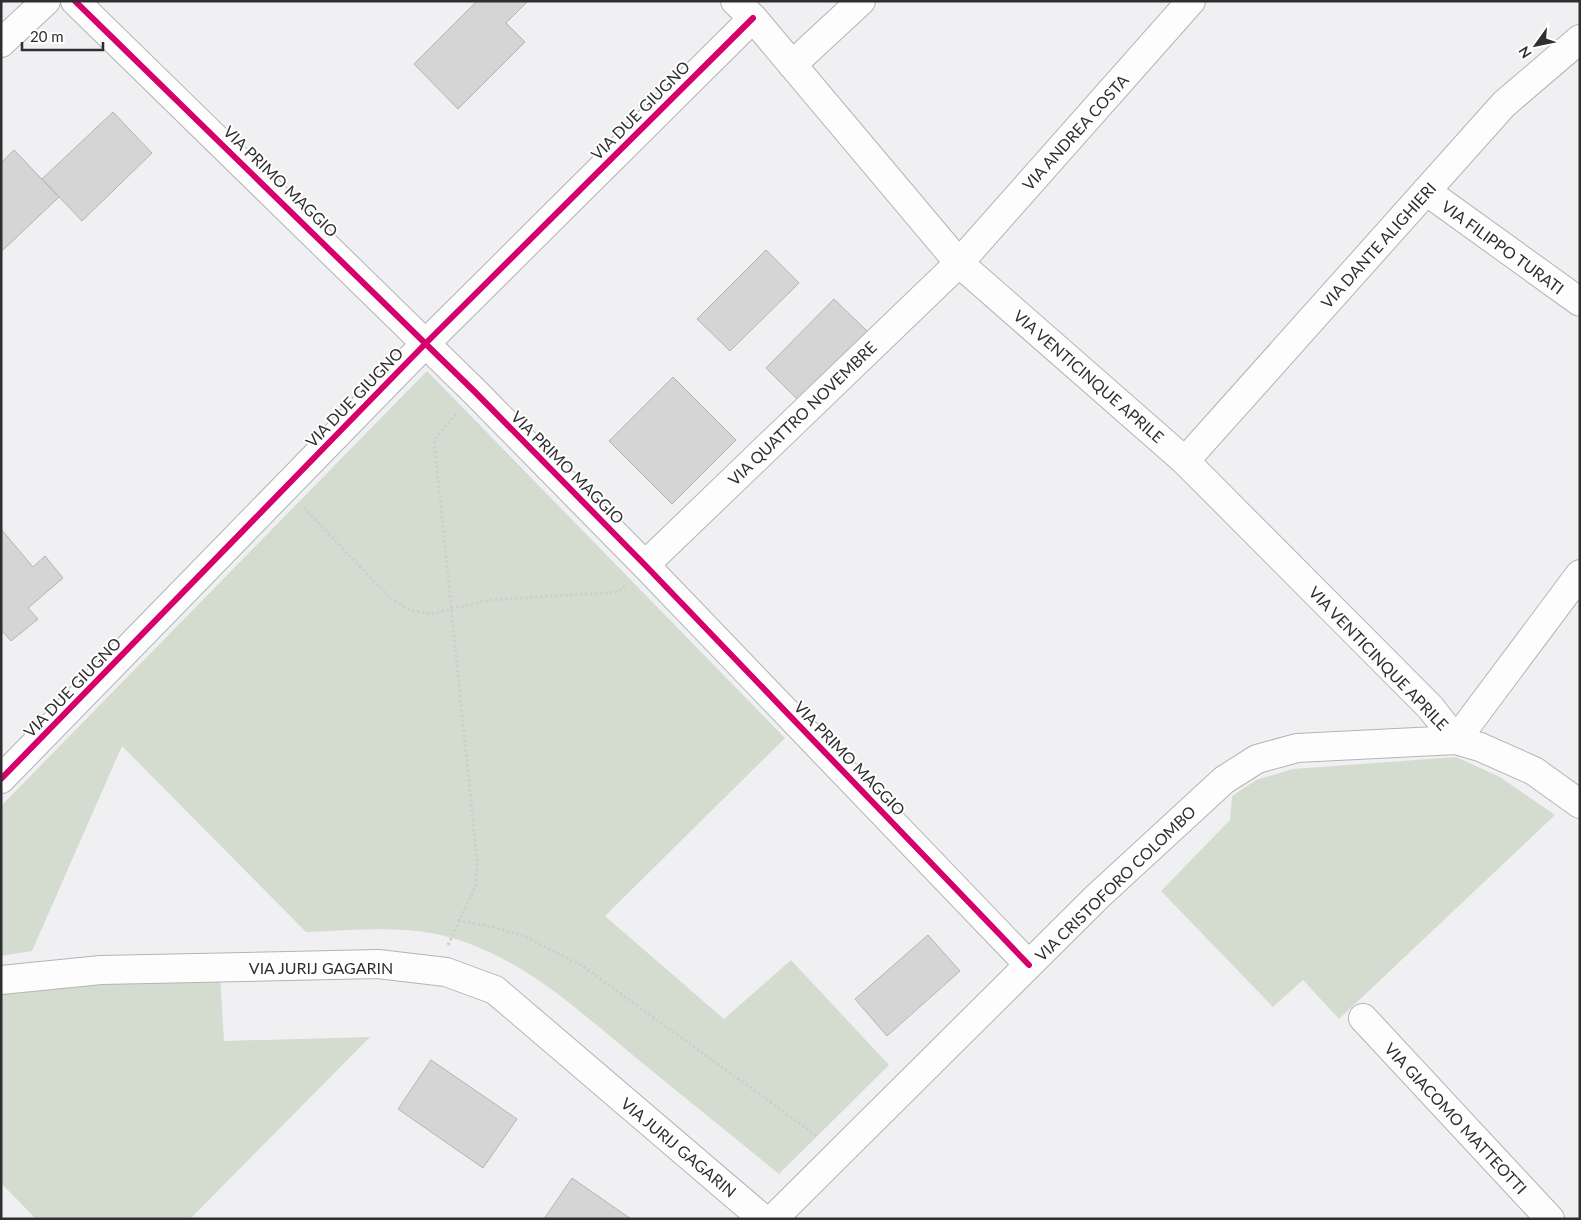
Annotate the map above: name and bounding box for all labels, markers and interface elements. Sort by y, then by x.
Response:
scale bar [22,20,104,52]
north arrow [1511,20,1561,70]
text: 20 m [30,27,64,45]
text: N [1515,43,1535,62]
street label: VIA DUE GIUGNO [587,57,693,163]
street label: VIA ANDREA COSTA [1018,70,1132,194]
street label: VIA PRIMO MAGGIO [220,121,342,241]
street label: VIA DANTE ALIGHIERI [1317,178,1439,312]
street label: VIA FILIPPO TURATI [1438,196,1568,298]
street label: VIA VENTICINQUE APRILE [1010,306,1168,446]
street label: VIA QUATTRO NOVEMBRE [724,337,880,489]
street label: VIA DUE GIUGNO [301,343,407,451]
street label: VIA PRIMO MAGGIO [508,407,628,527]
street label: VIA VENTICINQUE APRILE [1305,582,1453,734]
street label: VIA DUE GIUGNO [19,633,125,741]
street label: VIA PRIMO MAGGIO [790,697,910,819]
street label: VIA CRISTOFORO COLOMBO [1031,801,1199,965]
street label: VIA JURIJ GAGARIN [249,958,393,977]
street label: VIA GIACOMO MATTEOTTI [1381,1039,1531,1197]
street label: VIA JURIJ GAGARIN [618,1093,740,1201]

